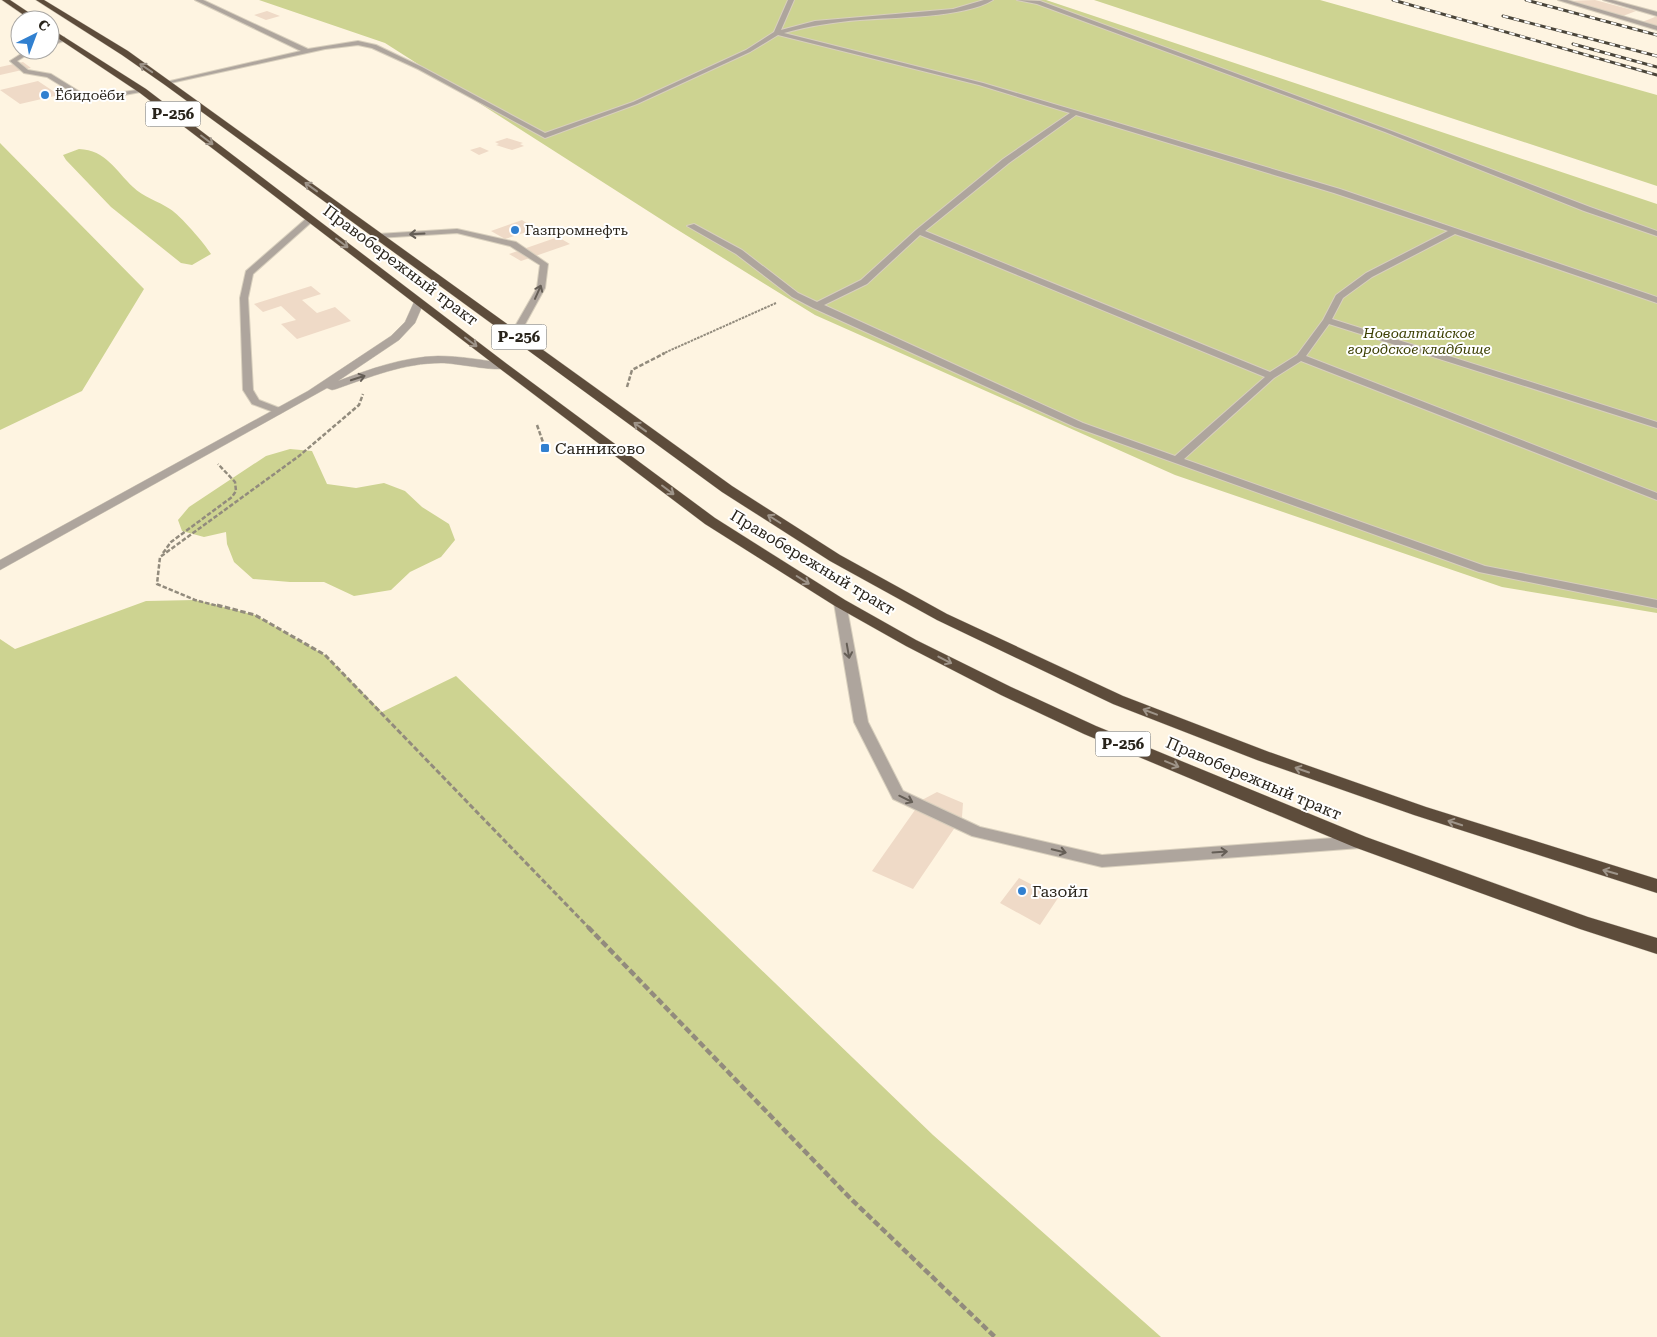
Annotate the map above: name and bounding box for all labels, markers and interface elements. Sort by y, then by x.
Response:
north arrow [10,10,60,60]
text: С [35,16,53,35]
one-way arrow [140,63,154,73]
place label: Ёбидоёби [55,87,125,103]
marker: Ёбидоёби [39,89,51,101]
road number: Р-256 [146,102,200,126]
one-way arrow [200,134,213,145]
one-way arrow [304,182,318,192]
street label: Правобережный тракт [320,201,482,330]
place label: Газпромнефть [525,222,628,238]
marker: Газпромнефть [509,224,521,236]
one-way arrow [410,229,426,238]
one-way arrow [335,238,349,248]
one-way arrow [534,285,544,300]
road number: Р-256 [492,324,546,350]
park label: Новоалтайское городское кладбище [1348,325,1490,357]
one-way arrow [464,337,478,347]
one-way arrow [350,373,365,382]
one-way arrow [634,422,648,433]
place label: Санниково [555,439,645,458]
marker: Санниково [539,442,551,454]
one-way arrow [661,485,675,495]
street label: Правобережный тракт [727,506,899,619]
one-way arrow [768,514,782,524]
one-way arrow [796,575,810,585]
one-way arrow [844,643,854,659]
one-way arrow [937,656,952,665]
one-way arrow [1143,707,1158,716]
road number: Р-256 [1096,732,1150,756]
street label: Правобережный тракт [1163,733,1344,824]
one-way arrow [1164,760,1179,769]
one-way arrow [1294,765,1310,774]
one-way arrow [898,794,913,804]
one-way arrow [1448,817,1464,827]
one-way arrow [1050,847,1066,856]
one-way arrow [1211,848,1227,857]
one-way arrow [1603,867,1619,877]
place label: Газойл [1032,882,1088,901]
marker: Газойл [1016,885,1028,897]

